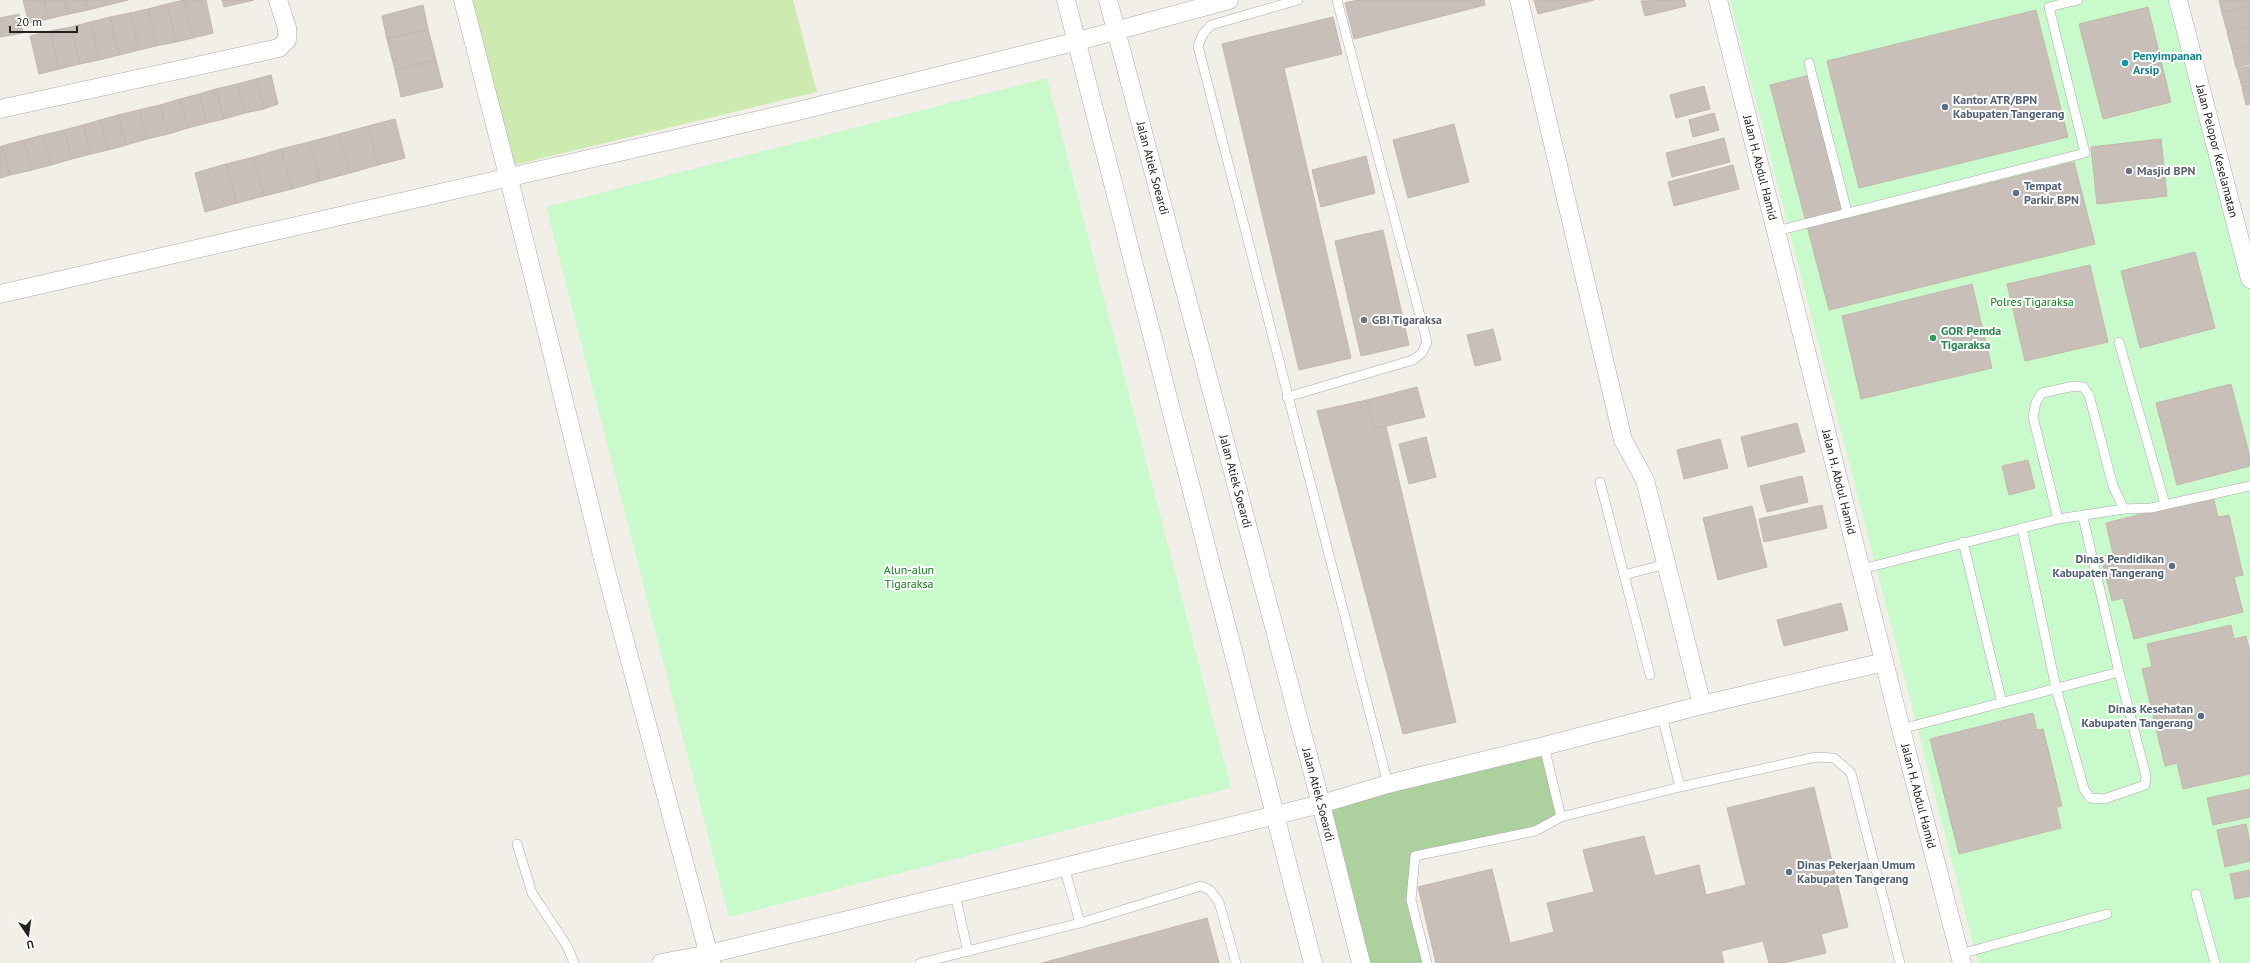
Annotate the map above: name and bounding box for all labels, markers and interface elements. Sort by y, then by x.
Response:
scale bar [10,8,77,34]
text: 20 m [16,14,42,29]
place label: Penyimpanan Arsip [2133,48,2202,77]
marker: Penyimpanan Arsip [2120,58,2130,68]
street label: Jalan Pelopor Keselamatan [2193,82,2242,219]
place label: Kantor ATR/BPN Kabupaten Tangerang [1953,92,2065,121]
marker: Kantor ATR/BPN Kabupaten Tangerang [1940,102,1950,112]
street label: Jalan H. Abdul Hamid [1740,113,1781,222]
street label: Jalan Atiek Soeardi [1133,119,1173,216]
place label: Masjid BPN [2137,163,2196,178]
marker: Masjid BPN [2124,166,2134,176]
place label: Tempat Parkir BPN [2024,178,2079,207]
marker: Tempat Parkir BPN [2011,188,2021,198]
park label: Polres Tigaraksa [1990,294,2074,309]
place label: GBI Tigaraksa [1372,312,1442,327]
marker: GBI Tigaraksa [1359,315,1369,325]
place label: GOR Pemda Tigaraksa [1941,323,2001,352]
marker: GOR Pemda Tigaraksa [1928,333,1938,343]
street label: Jalan H. Abdul Hamid [1819,427,1860,536]
street label: Jalan Atiek Soeardi [1216,432,1256,530]
place label: Dinas Pendidikan Kabupaten Tangerang [2052,551,2164,580]
marker: Dinas Pendidikan Kabupaten Tangerang [2167,561,2177,571]
park label: Alun-alun Tigaraksa [884,562,934,591]
place label: Dinas Kesehatan Kabupaten Tangerang [2081,701,2193,730]
marker: Dinas Kesehatan Kabupaten Tangerang [2196,711,2206,721]
street label: Jalan H. Abdul Hamid [1898,741,1940,850]
street label: Jalan Atiek Soeardi [1299,745,1338,843]
place label: Dinas Pekerjaan Umum Kabupaten Tangerang [1797,857,1916,886]
marker: Dinas Pekerjaan Umum Kabupaten Tangerang [1784,867,1794,877]
north arrow [8,915,48,955]
text: U [25,937,35,952]

